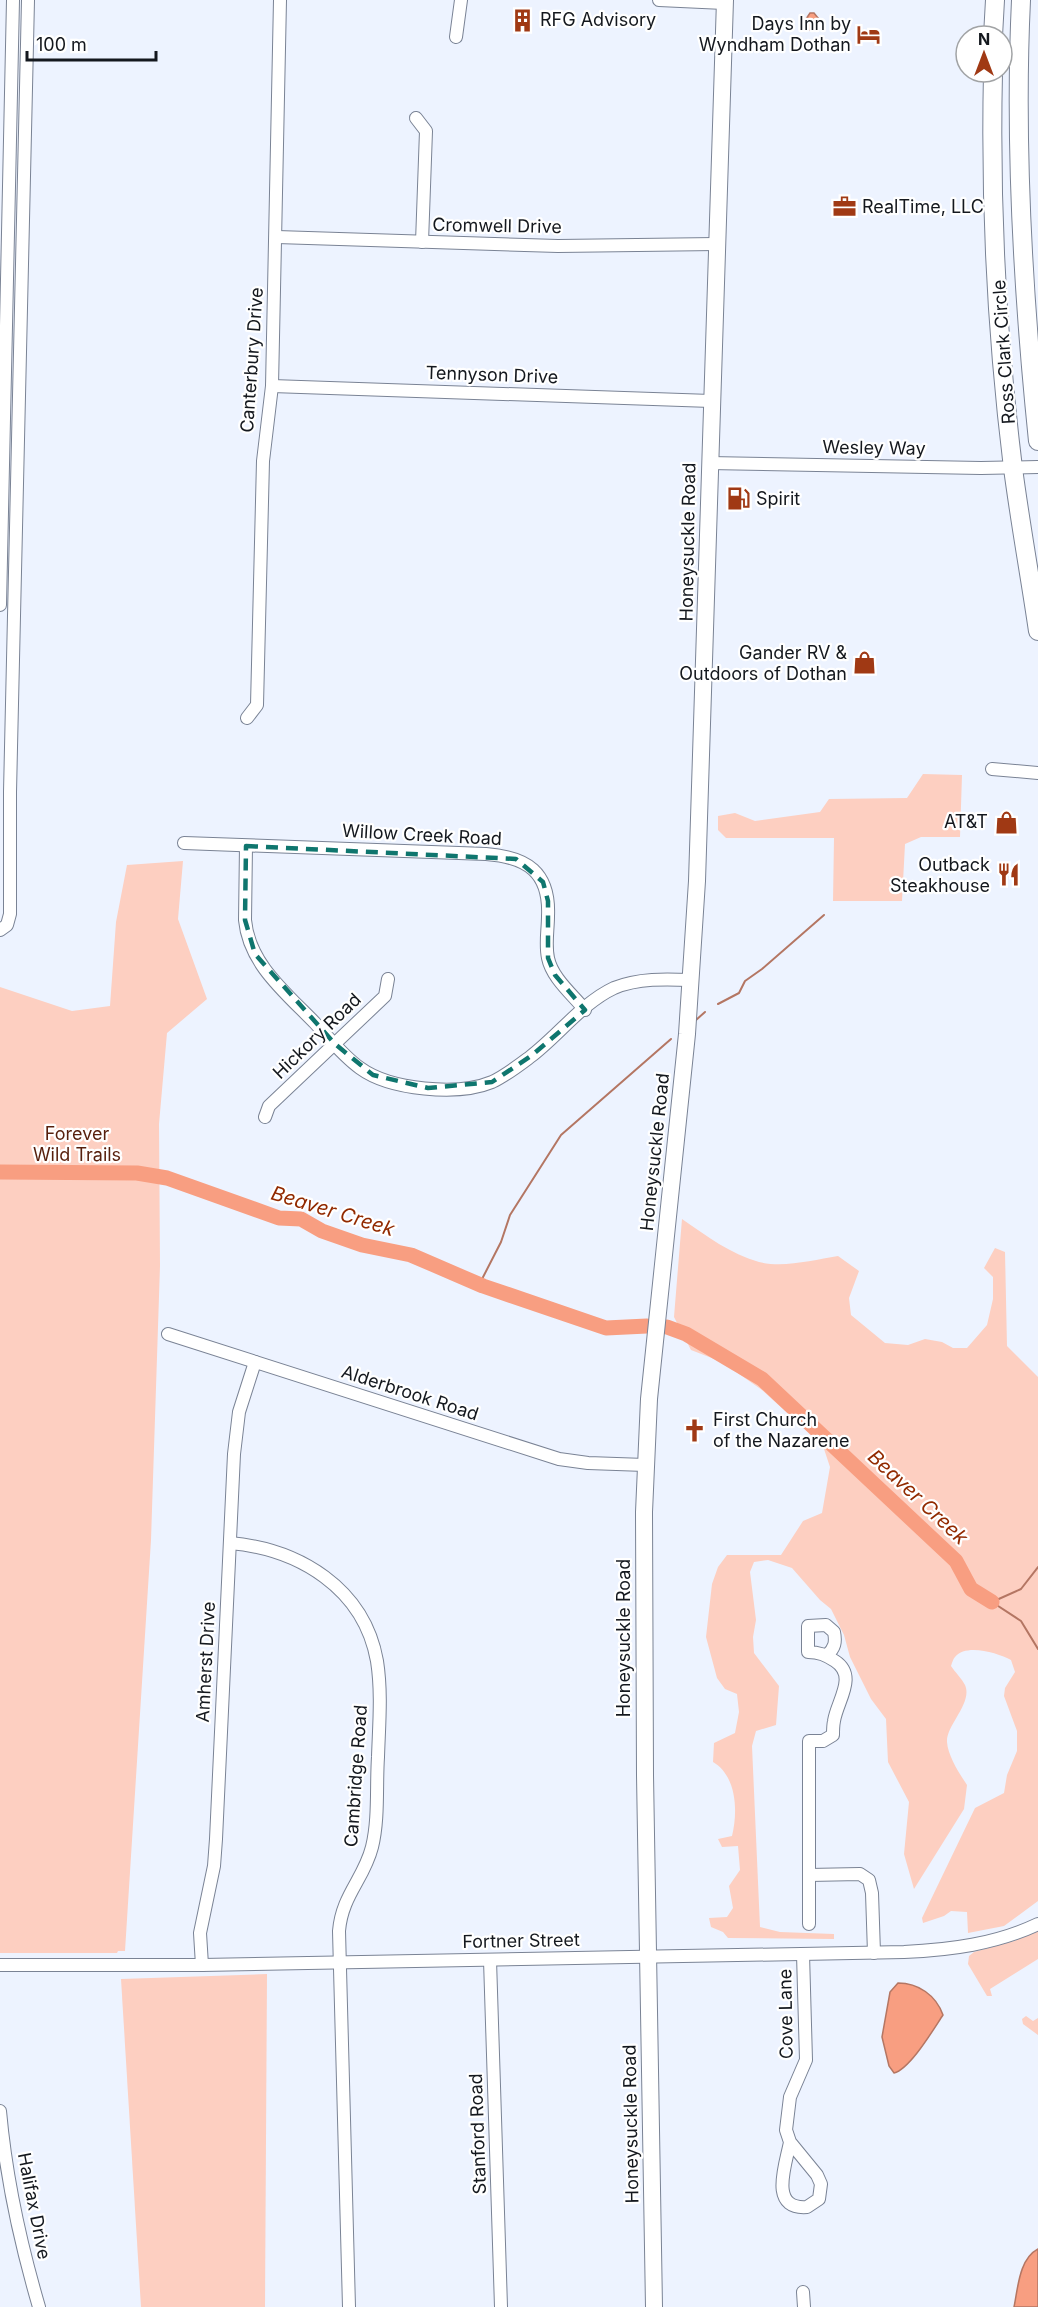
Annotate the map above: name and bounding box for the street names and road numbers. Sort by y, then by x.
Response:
street label: Cromwell Drive [432,214,562,237]
street label: Ross Clark Circle [988,279,1019,425]
street label: Canterbury Drive [236,287,267,433]
street label: Tennyson Drive [425,362,559,387]
street label: Wesley Way [822,436,926,459]
street label: Honeysuckle Road [676,462,699,622]
street label: Willow Creek Road [342,820,502,849]
street label: Hickory Road [268,989,365,1083]
street label: Honeysuckle Road [636,1072,673,1232]
street label: Alderbrook Road [339,1360,481,1425]
street label: Honeysuckle Road [613,1559,634,1717]
street label: Amherst Drive [192,1601,219,1723]
street label: Cambridge Road [340,1704,371,1848]
street label: Fortner Street [462,1929,580,1952]
street label: Cove Lane [774,1969,797,2059]
street label: Honeysuckle Road [619,2044,642,2204]
street label: Stanford Road [465,2073,490,2195]
street label: Halifax Drive [14,2151,55,2261]

